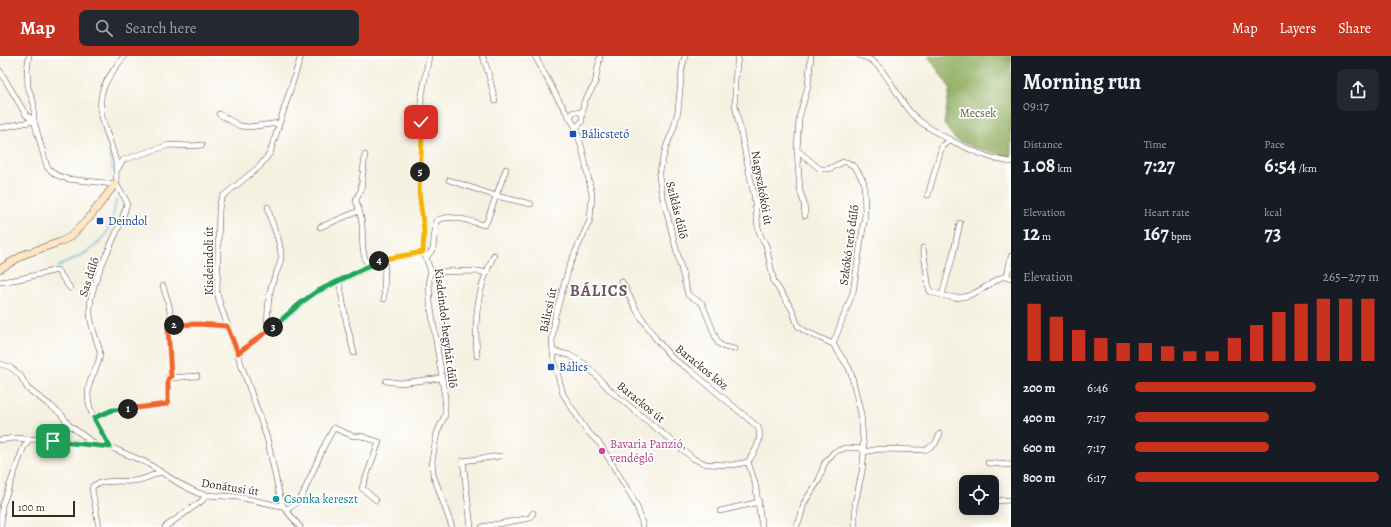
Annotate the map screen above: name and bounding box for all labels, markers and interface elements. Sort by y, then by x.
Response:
search box [79,10,359,46]
text: Map [20,15,55,41]
icon: search [93,17,115,39]
text: Search here [125,18,197,38]
text: Map [1232,19,1258,38]
text: Layers [1280,19,1316,38]
text: Share [1338,19,1371,38]
text: Morning run [1023,67,1141,97]
button: share [1337,69,1379,111]
text: 09:17 [1023,97,1049,114]
pin [404,105,438,139]
park label: Mecsek [960,105,996,121]
icon: check [410,111,432,133]
place label: Bálicstető [581,126,629,142]
marker: Bálicstető [568,129,578,139]
text: Distance [1023,137,1062,152]
text: Time [1144,137,1167,152]
text: Pace [1264,137,1285,152]
street label: Nagyszkókói út [748,150,776,227]
text: 1.08 [1023,152,1055,179]
text: 7:27 [1144,152,1175,179]
text: 6:54 [1264,152,1296,179]
text: km [1055,161,1072,176]
text: /km [1296,161,1317,176]
pin: 5 [410,162,430,182]
text: 5 [418,164,422,179]
street label: Sziklás dűlő [662,180,692,240]
street label: Szkókó tető dűlő [835,204,863,286]
text: Elevation [1023,205,1065,220]
text: Heart rate [1144,205,1190,220]
text: kcal [1264,205,1282,220]
place label: Deindol [108,213,147,229]
marker: Deindol [95,216,105,226]
text: 12 [1023,220,1040,247]
text: 167 [1144,220,1169,247]
text: 73 [1264,220,1281,247]
street label: Kisdeindoli út [201,226,217,296]
text: m [1040,229,1051,244]
text: bpm [1169,229,1191,244]
pin: 4 [369,251,389,271]
text: 4 [376,253,382,268]
street label: Sas dűlő [75,255,103,299]
street label: Kisdeindol-hegyhát dűlő [431,267,461,389]
text: Elevation [1023,268,1073,285]
text: 265–277 m [1323,268,1379,285]
district label: BÁLICS [570,280,628,302]
street label: Bálicsi út [535,286,561,334]
pin: 2 [164,315,184,335]
text: 2 [171,317,177,332]
pin: 3 [263,317,283,337]
text: 3 [271,319,275,334]
street label: Barackos köz [672,341,732,393]
place label: Bálics [559,359,588,375]
marker: Bálics [546,362,556,372]
street label: Barackos út [614,378,668,426]
text: 200 m [1023,379,1056,396]
text: 6:46 [1087,379,1108,396]
pin: 1 [118,399,138,419]
text: 1 [126,401,130,416]
text: 400 m [1023,409,1055,426]
text: 7:17 [1087,409,1105,426]
pin [36,424,70,458]
icon: arrive [42,430,64,452]
place label: Bavaria Panzió, vendéglő [609,436,686,466]
text: 600 m [1023,439,1055,456]
text: 7:17 [1087,439,1105,456]
marker: Bavaria Panzió, vendéglő [597,446,607,456]
text: 800 m [1023,469,1055,486]
text: 6:17 [1087,469,1106,486]
street label: Donátusi út [200,475,260,499]
map controls [959,475,999,515]
button: locate [959,475,999,515]
place label: Csonka kereszt [284,491,358,507]
marker: Csonka kereszt [271,494,281,504]
scale bar [12,499,75,518]
text: 100 m [18,500,45,515]

